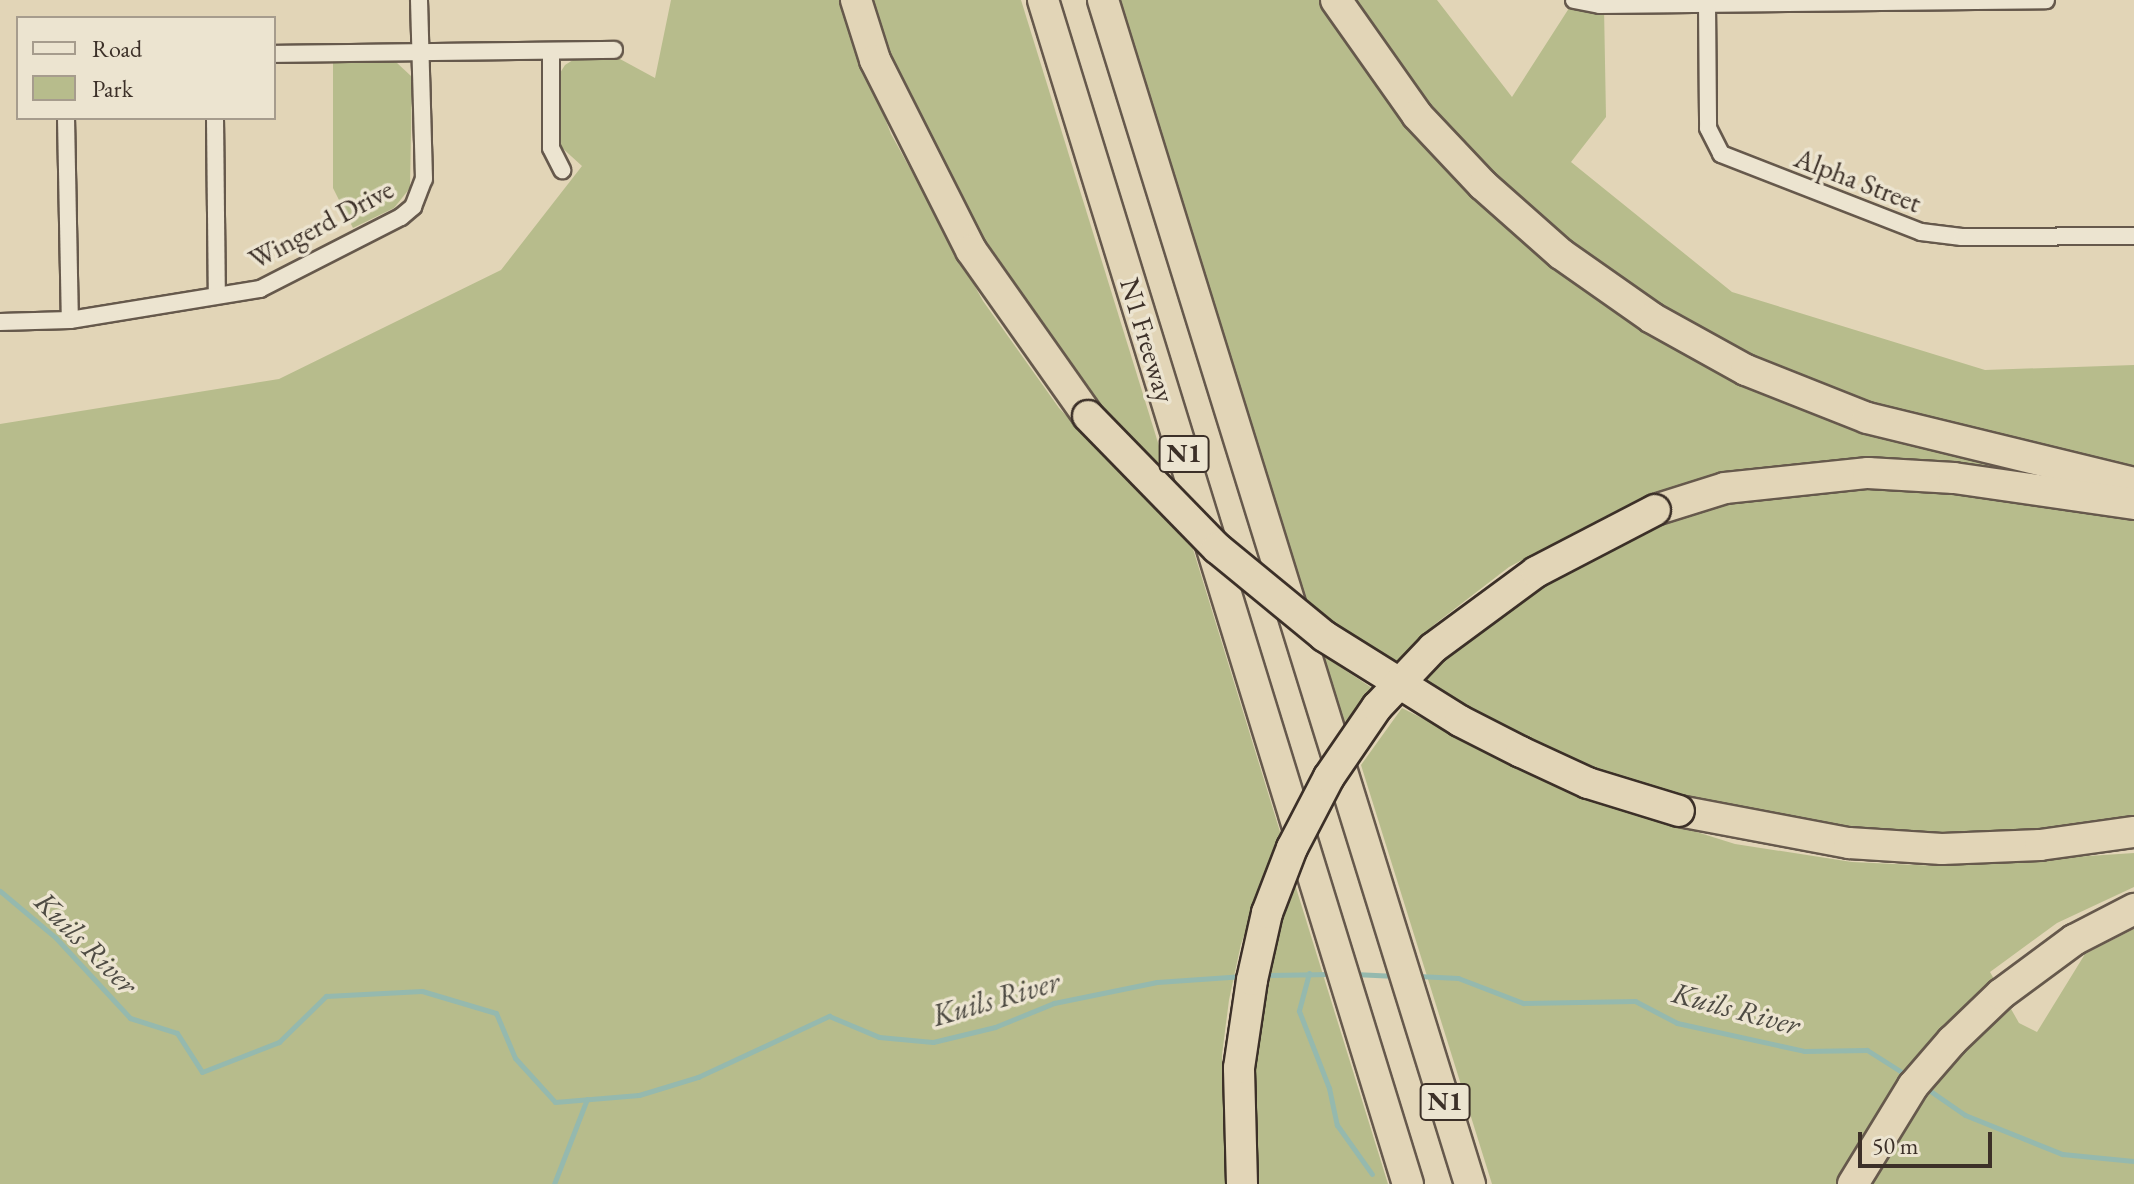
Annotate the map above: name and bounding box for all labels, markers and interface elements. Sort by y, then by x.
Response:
legend [16,16,276,120]
text: Road [92,33,142,64]
text: Park [92,73,133,104]
street label: Alpha Street [1790,140,1926,220]
street label: Wingerd Drive [243,172,399,276]
street label: N1 Freeway [1113,274,1183,406]
road number: N1 [1158,432,1210,476]
water label: Kuils River [27,884,145,1002]
water label: Kuils River [928,964,1064,1034]
water label: Kuils River [1668,975,1804,1043]
road number: N1 [1419,1080,1471,1124]
scale bar [1862,1116,1996,1166]
text: 50 m [1872,1130,1919,1161]

